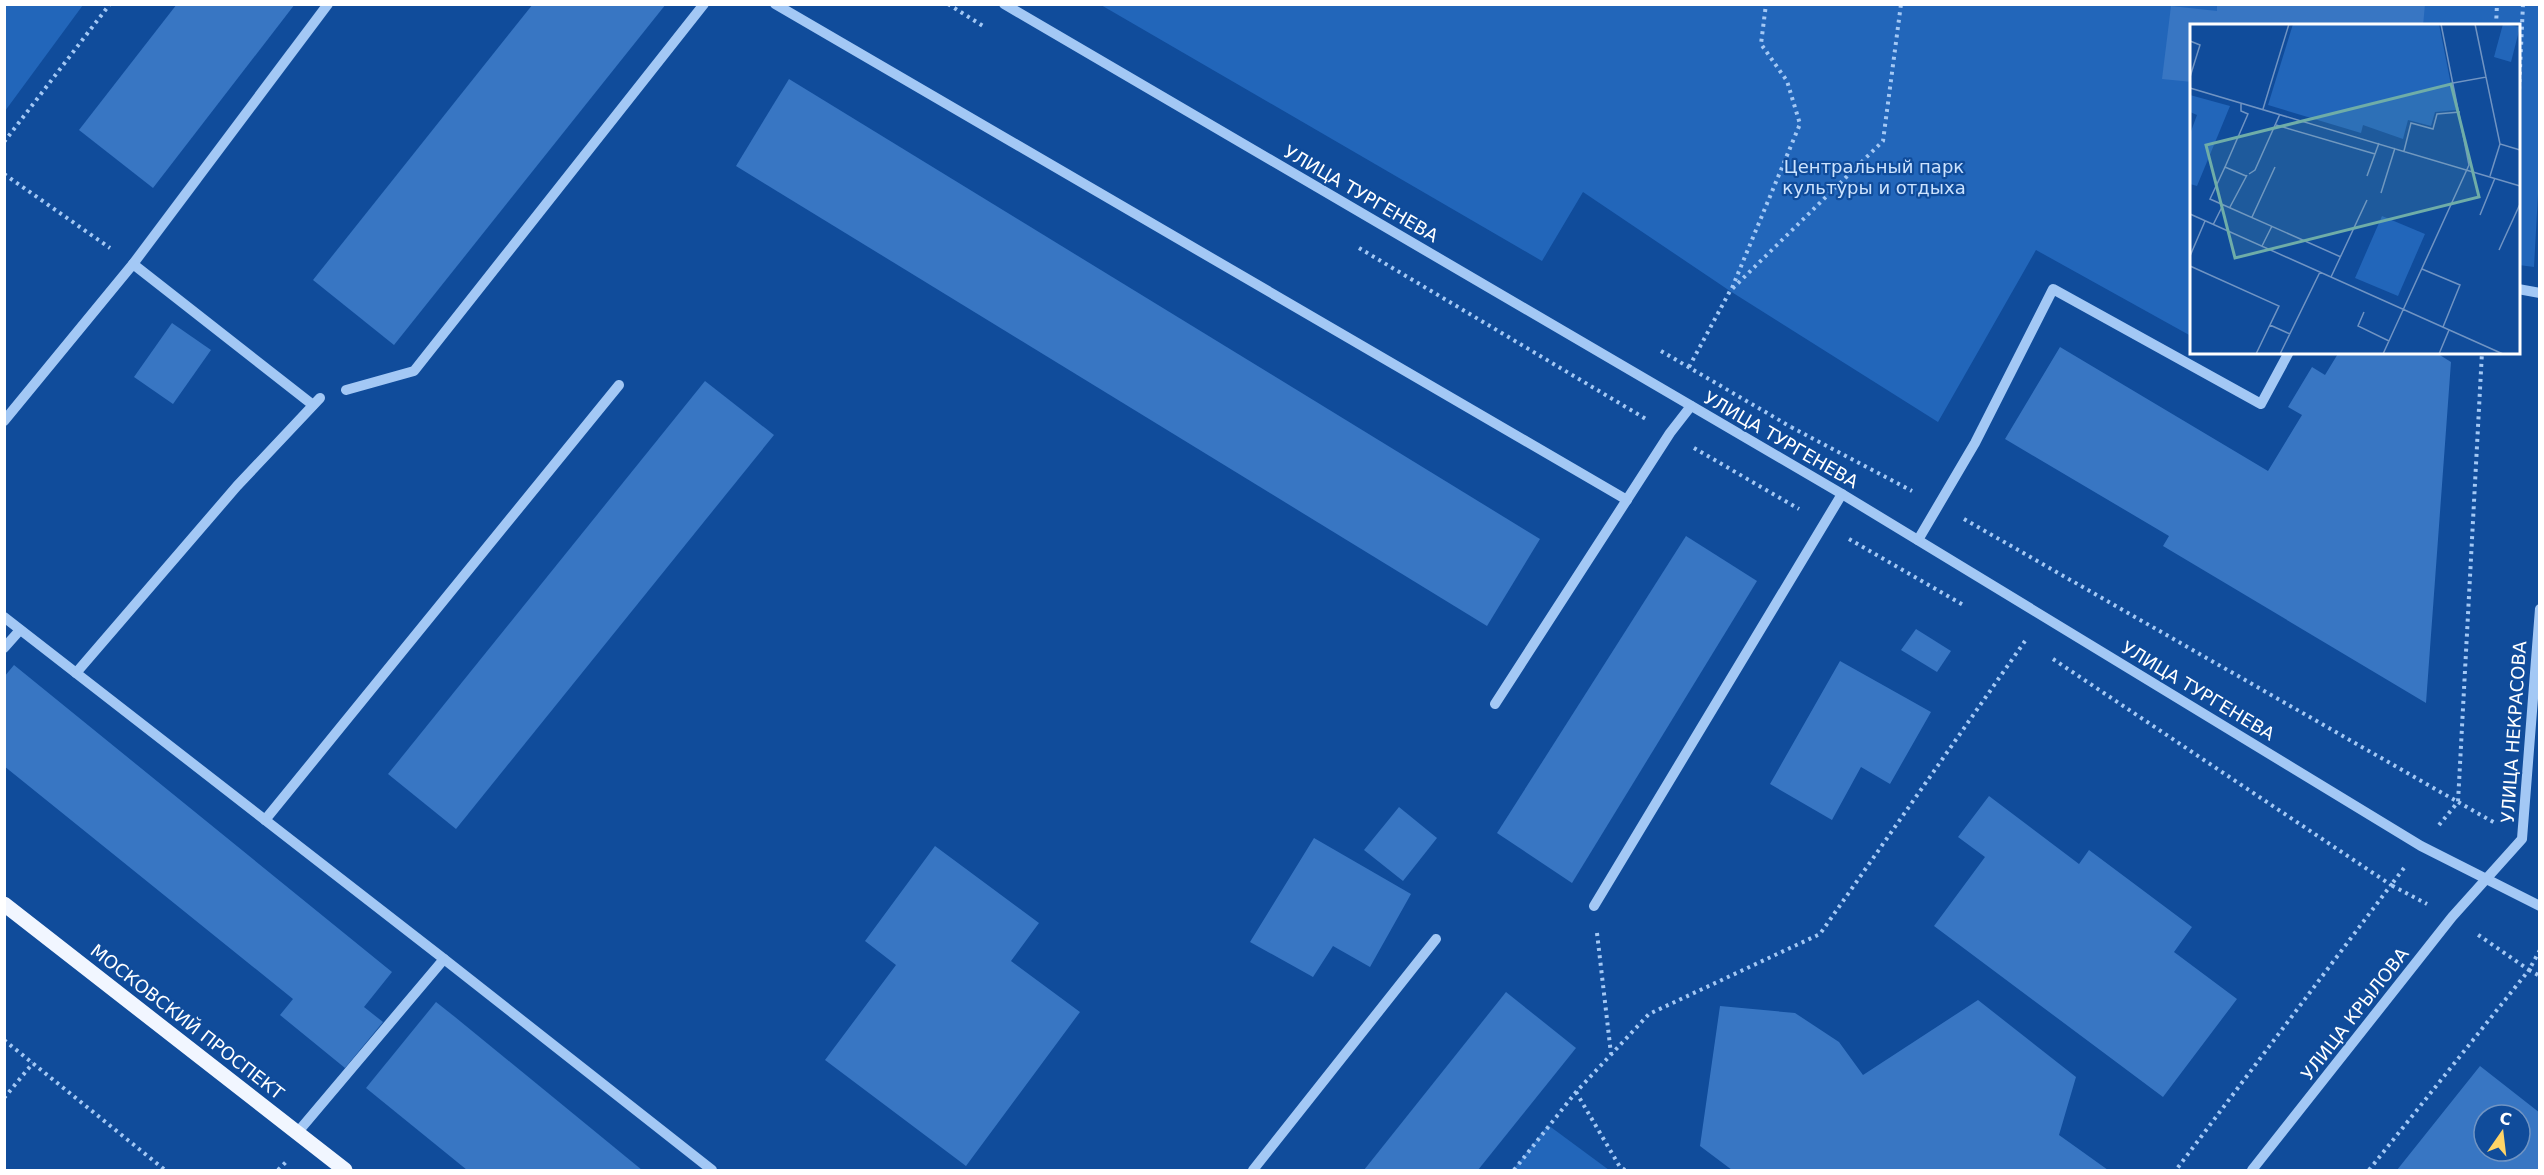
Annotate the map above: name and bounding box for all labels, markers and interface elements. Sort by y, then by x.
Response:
inset map [2190,24,2520,354]
street label: УЛИЦА ТУРГЕНЕВА [1280,141,1443,247]
park label: Центральный парк культуры и отдыха [1782,156,1966,198]
street label: УЛИЦА ТУРГЕНЕВА [1700,387,1863,493]
street label: УЛИЦА ТУРГЕНЕВА [2118,637,2279,745]
street label: УЛИЦА НЕКРАСОВА [2497,640,2530,824]
street label: МОСКОВСКИЙ ПРОСПЕКТ [87,940,289,1104]
street label: УЛИЦА КРЫЛОВА [2297,943,2413,1084]
north arrow [2472,1103,2532,1163]
text: С [2498,1108,2514,1130]

